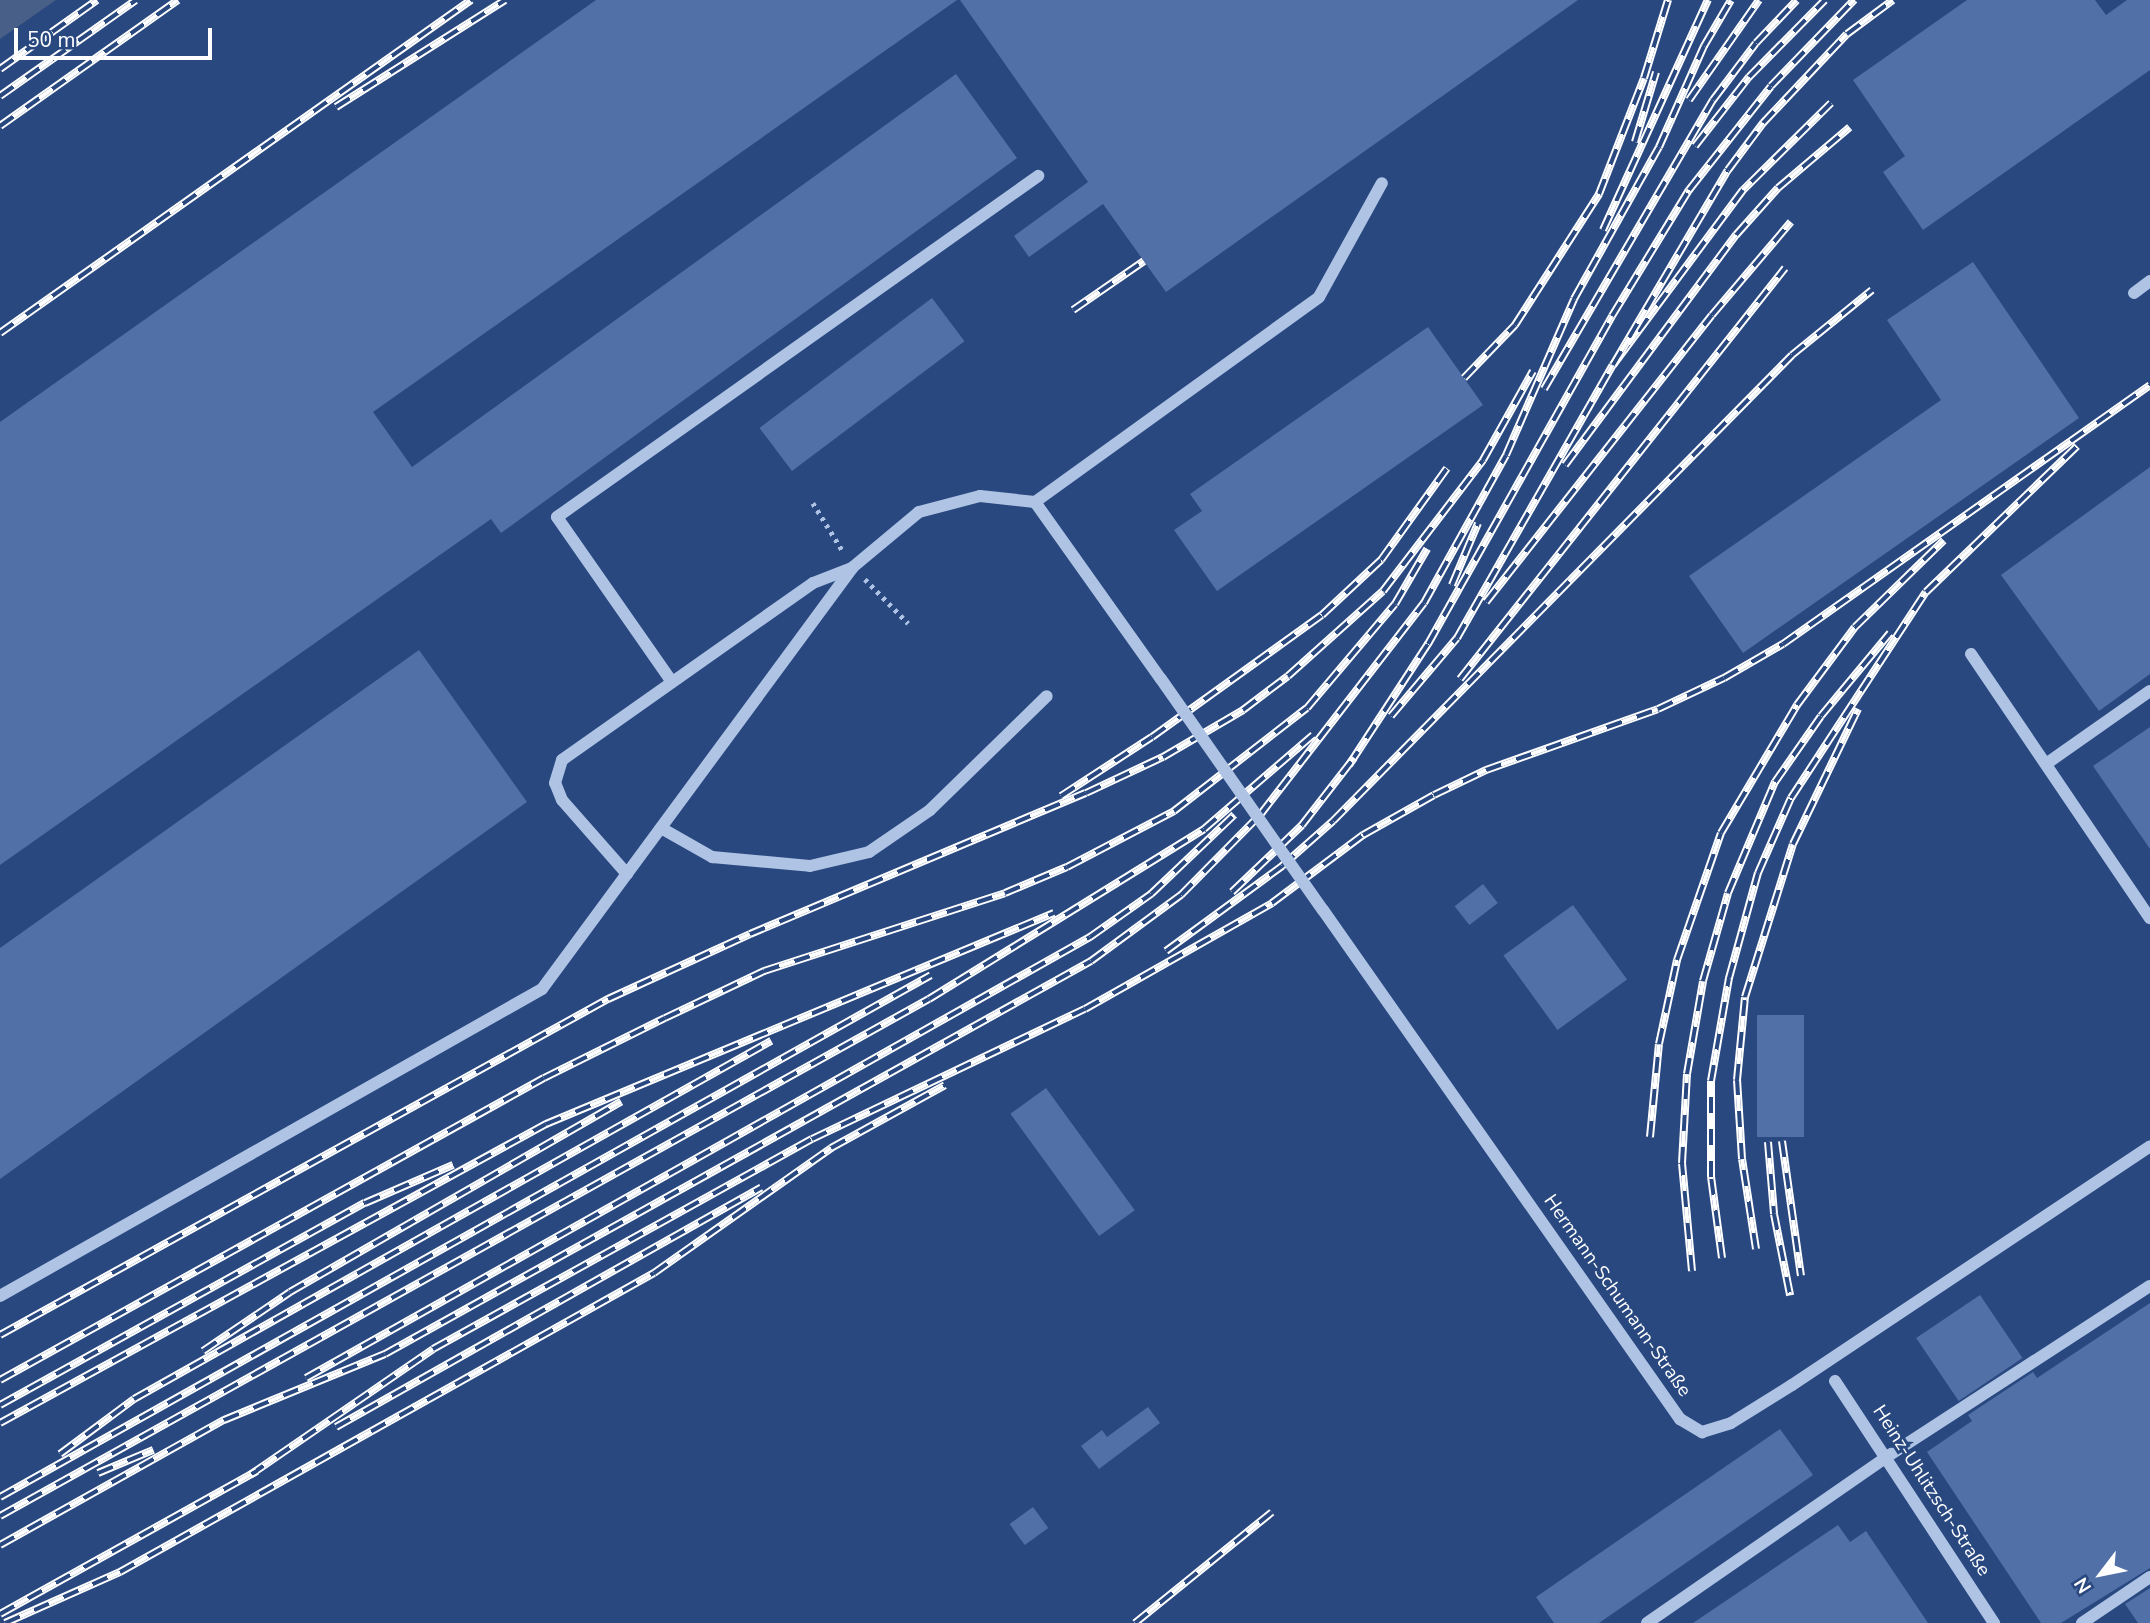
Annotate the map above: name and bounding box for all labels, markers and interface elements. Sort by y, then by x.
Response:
scale bar [18,14,215,58]
text: 50 m [27,26,76,54]
street label: Hermann-Schumann-Straße [1538,1191,1696,1401]
street label: Heinz-Uhlitzsch-Straße [1867,1401,1995,1581]
north arrow [2066,1539,2136,1609]
text: N [2068,1572,2098,1598]

